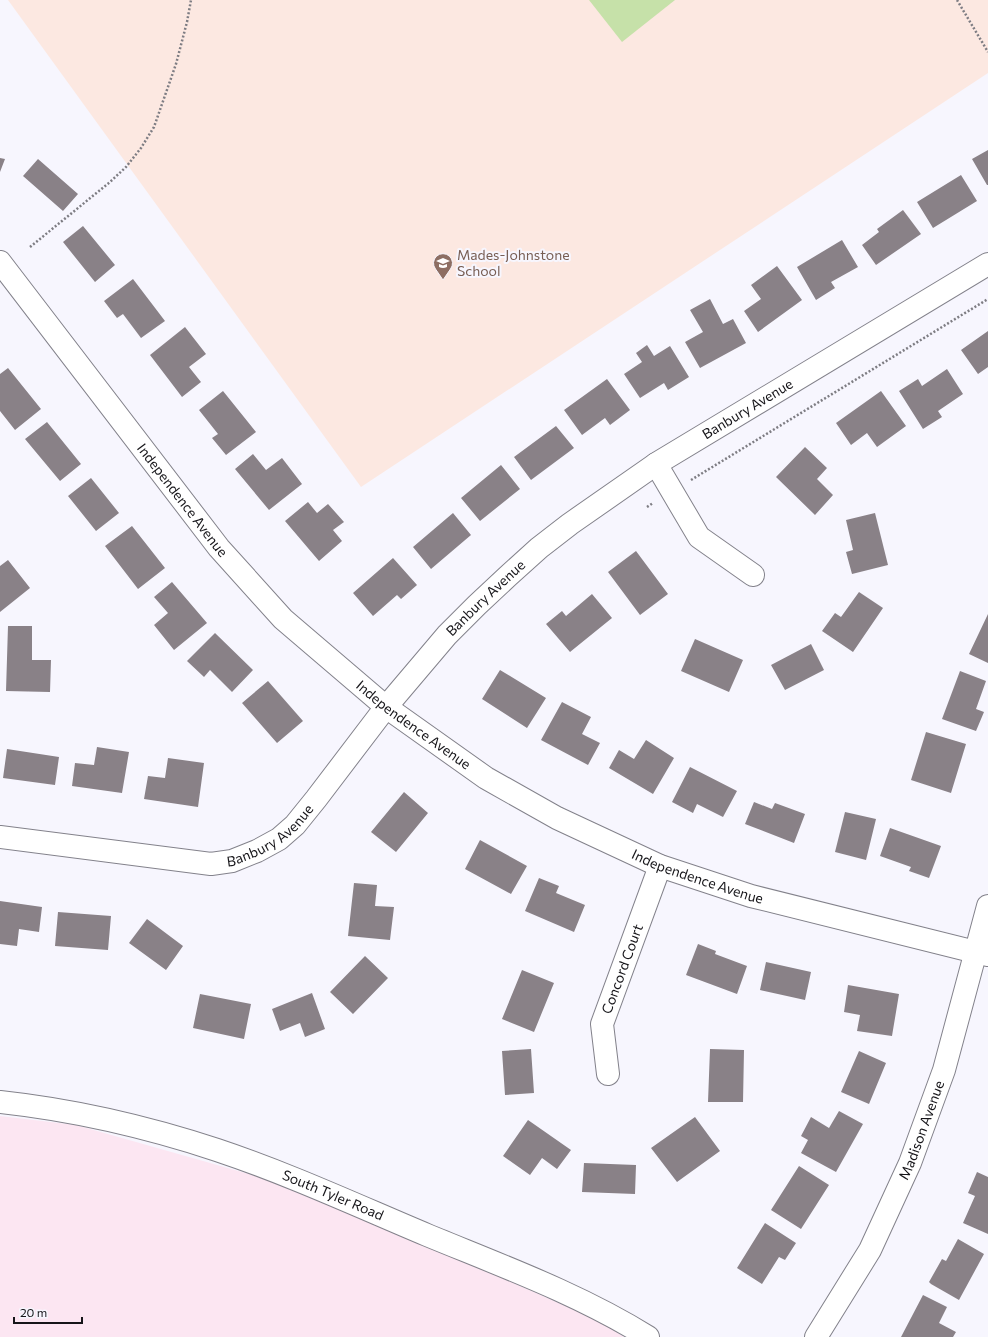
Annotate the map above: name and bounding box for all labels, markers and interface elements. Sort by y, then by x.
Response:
place label: Mades-Johnstone School [457,246,570,279]
school or university icon: Mades-Johnstone School [432,252,454,280]
street label: Banbury Avenue [699,375,796,442]
street label: Independence Avenue [134,440,232,560]
street label: Banbury Avenue [442,556,528,639]
street label: Independence Avenue [353,676,474,773]
street label: Banbury Avenue [225,801,316,870]
street label: Independence Avenue [629,845,765,907]
street label: Concord Court [597,921,646,1016]
street label: Madison Avenue [895,1078,947,1182]
street label: South Tyler Road [280,1166,386,1223]
scale bar [14,1299,82,1325]
text: 20 m [20,1305,47,1319]

